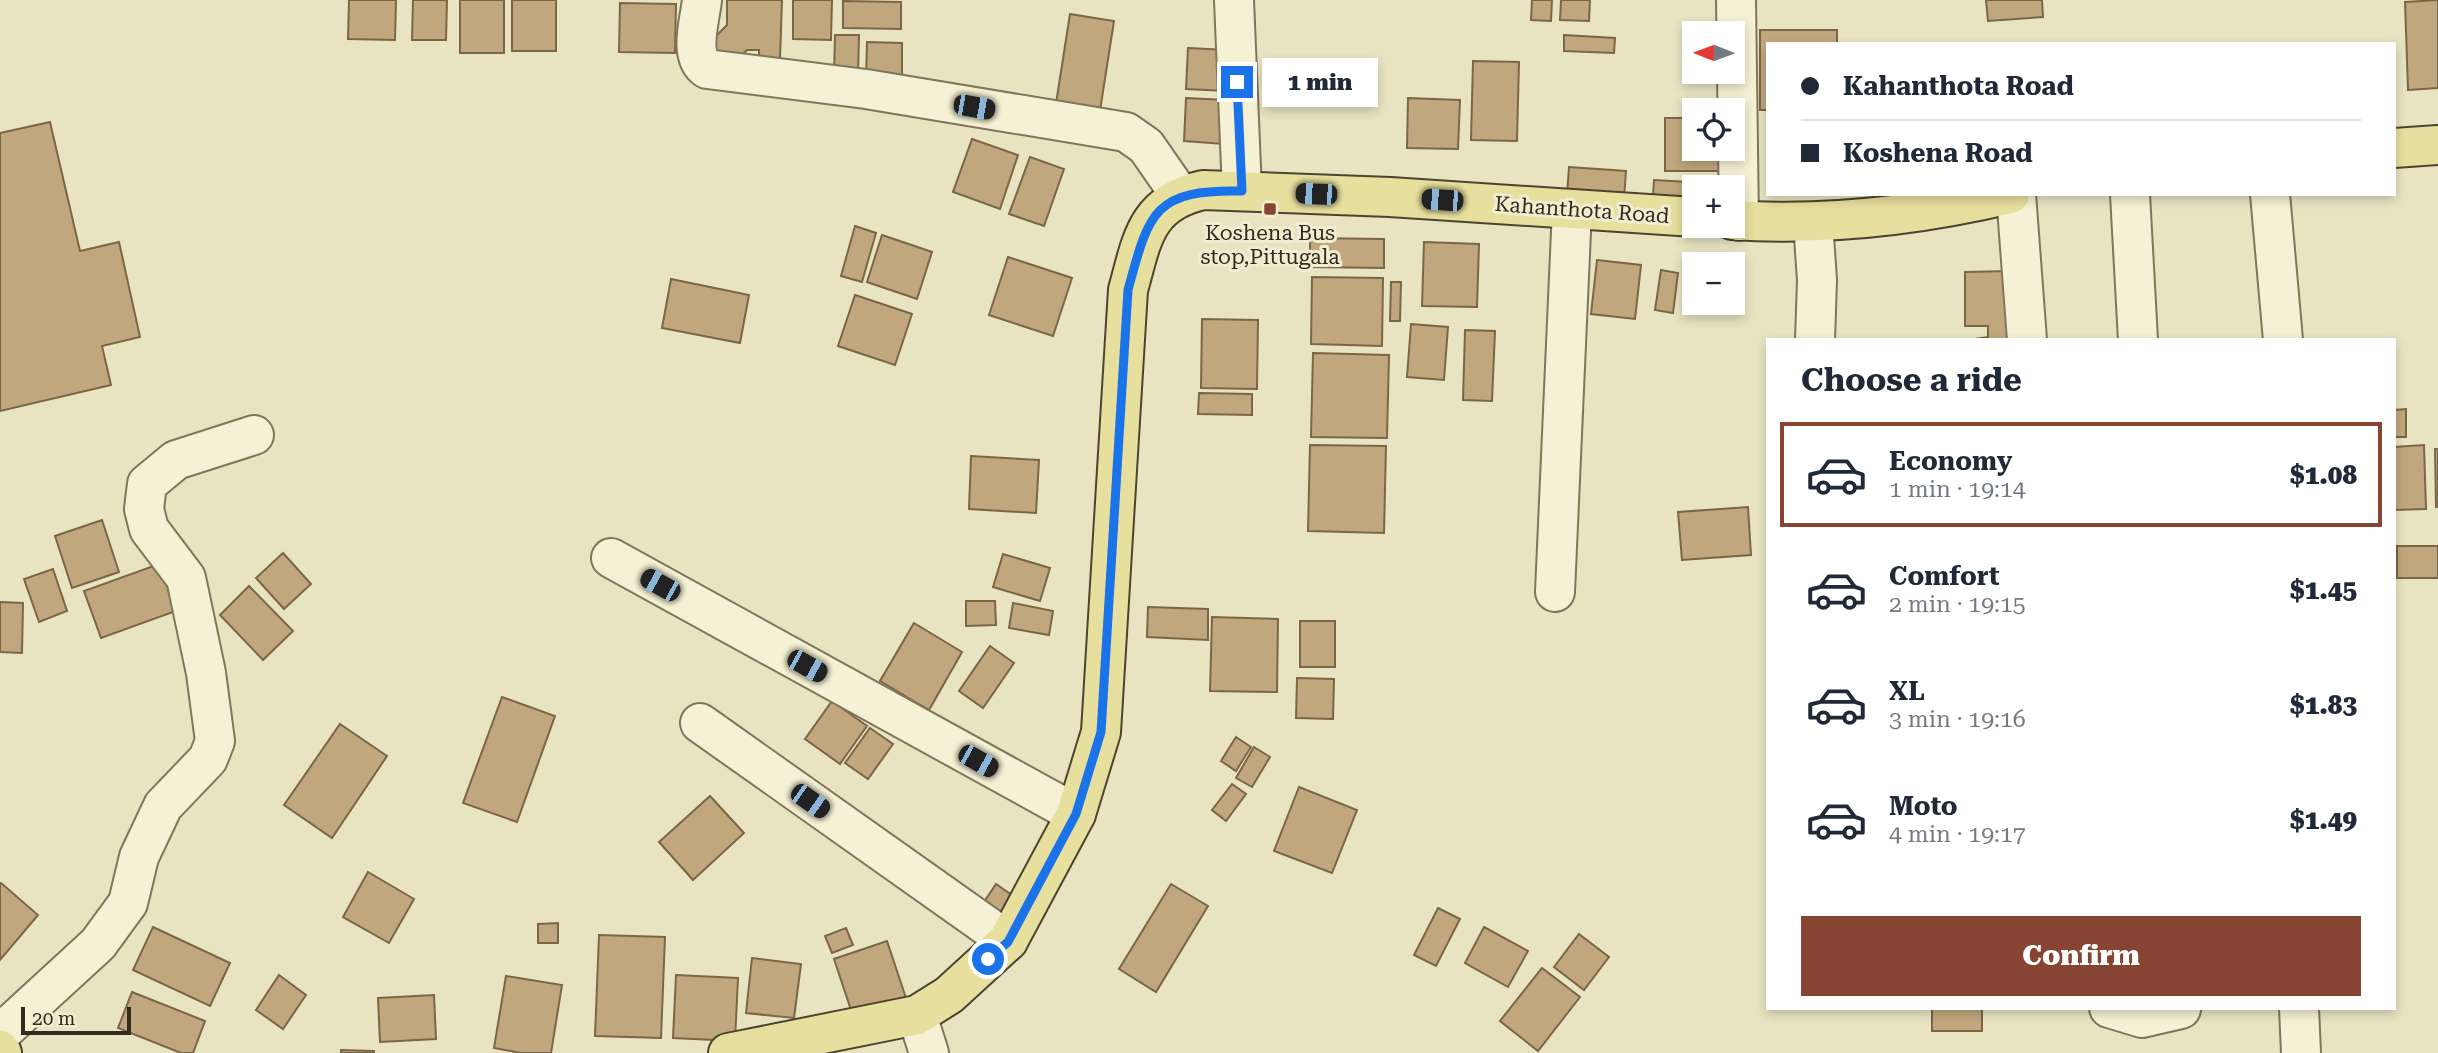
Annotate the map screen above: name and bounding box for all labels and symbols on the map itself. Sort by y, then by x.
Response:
north arrow [1682,21,1745,84]
callout: 1 min [1262,57,1377,106]
route end [1221,66,1253,98]
car [952,93,997,121]
car [1295,183,1338,205]
car [1421,188,1464,212]
street label: Kahanthota Road [1494,192,1671,228]
marker: Koshena Bus stop,Pittugala [1262,201,1278,217]
place label: Koshena Bus stop,Pittugala [1200,221,1340,269]
car [637,566,684,604]
car [784,647,831,685]
car [955,742,1002,780]
car [787,780,834,822]
route start [972,943,1004,975]
scale bar [21,1004,131,1036]

